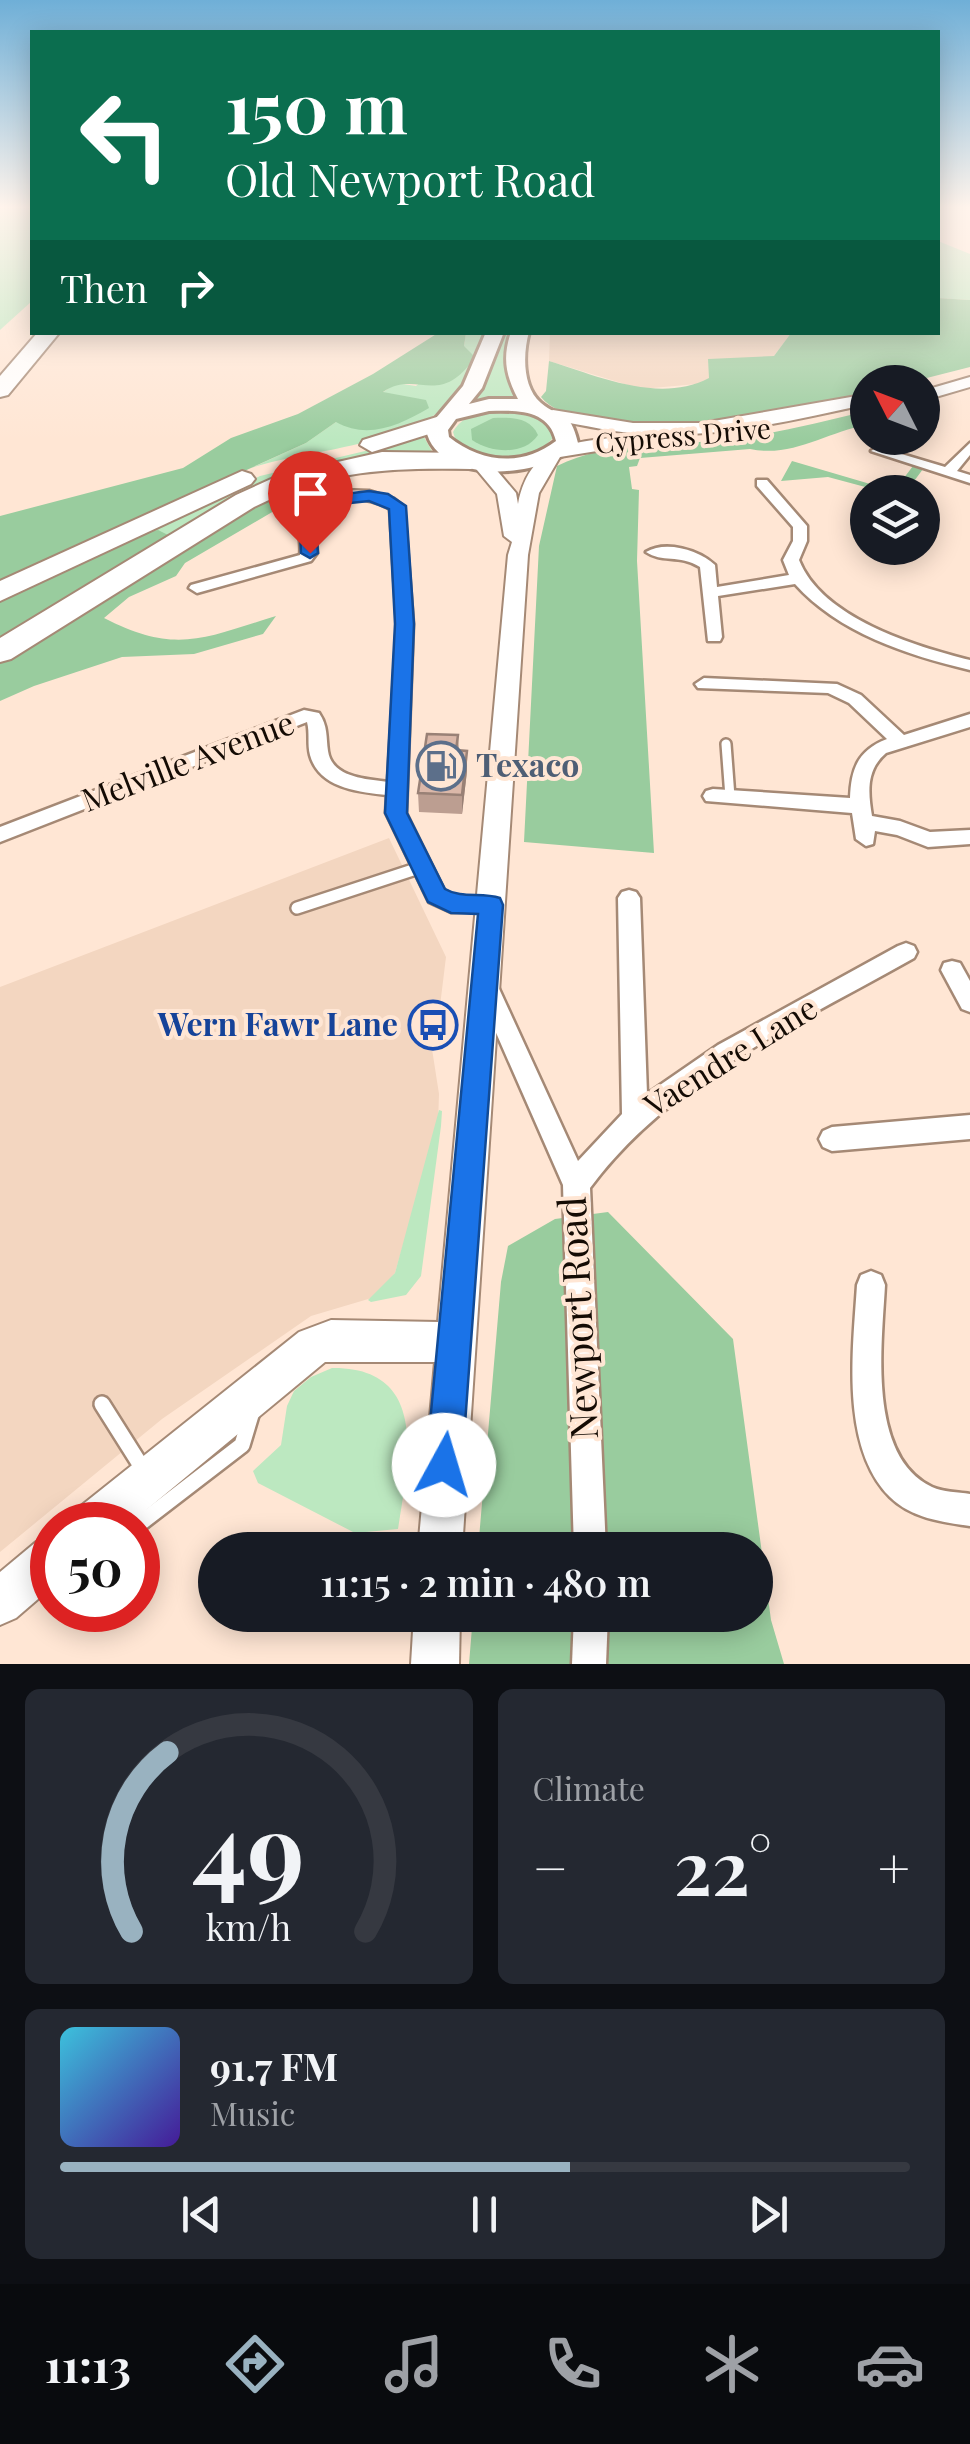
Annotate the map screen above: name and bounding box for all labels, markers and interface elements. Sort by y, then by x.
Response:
text: 150 m [225,58,408,152]
icon: left [60,70,190,200]
text: Old Newport Road [225,148,595,208]
icon: right [168,260,223,315]
text: Then [60,262,148,313]
north arrow [850,365,940,455]
map controls [850,365,940,565]
street label: Cypress Drive [593,408,772,461]
pin [268,451,353,554]
icon: arrive [283,466,338,521]
button: layers [850,475,940,565]
street label: Melville Avenue [75,699,300,820]
fuel station icon: Texaco [415,740,467,792]
place label: Texaco [476,742,579,785]
street label: Vaendre Lane [634,985,824,1126]
bus stop icon: Wern Fawr Lane [407,999,459,1051]
place label: Wern Fawr Lane [157,1001,398,1044]
street label: Newport Road [545,1195,608,1441]
position arrow [392,1413,496,1517]
speed limit sign: 50 [30,1502,160,1632]
text: 11:15 · 2 min · 480 m [320,1556,651,1607]
text: Climate [533,1766,645,1809]
text: 49 [193,1776,305,1915]
text: 22° [674,1815,772,1915]
text: − [533,1829,568,1903]
text: + [878,1829,910,1903]
text: km/h [206,1902,292,1950]
text: 91.7 FM [210,2040,338,2091]
text: Music [210,2091,295,2134]
icon: previous [174,2187,229,2242]
icon: pause [457,2187,512,2242]
icon: next [741,2187,796,2242]
icon: directions [220,2329,290,2399]
icon: music [379,2329,449,2399]
icon: phone [538,2329,608,2399]
icon: climate [697,2329,767,2399]
icon: car [855,2329,925,2399]
text: 11:13 [44,2334,131,2394]

